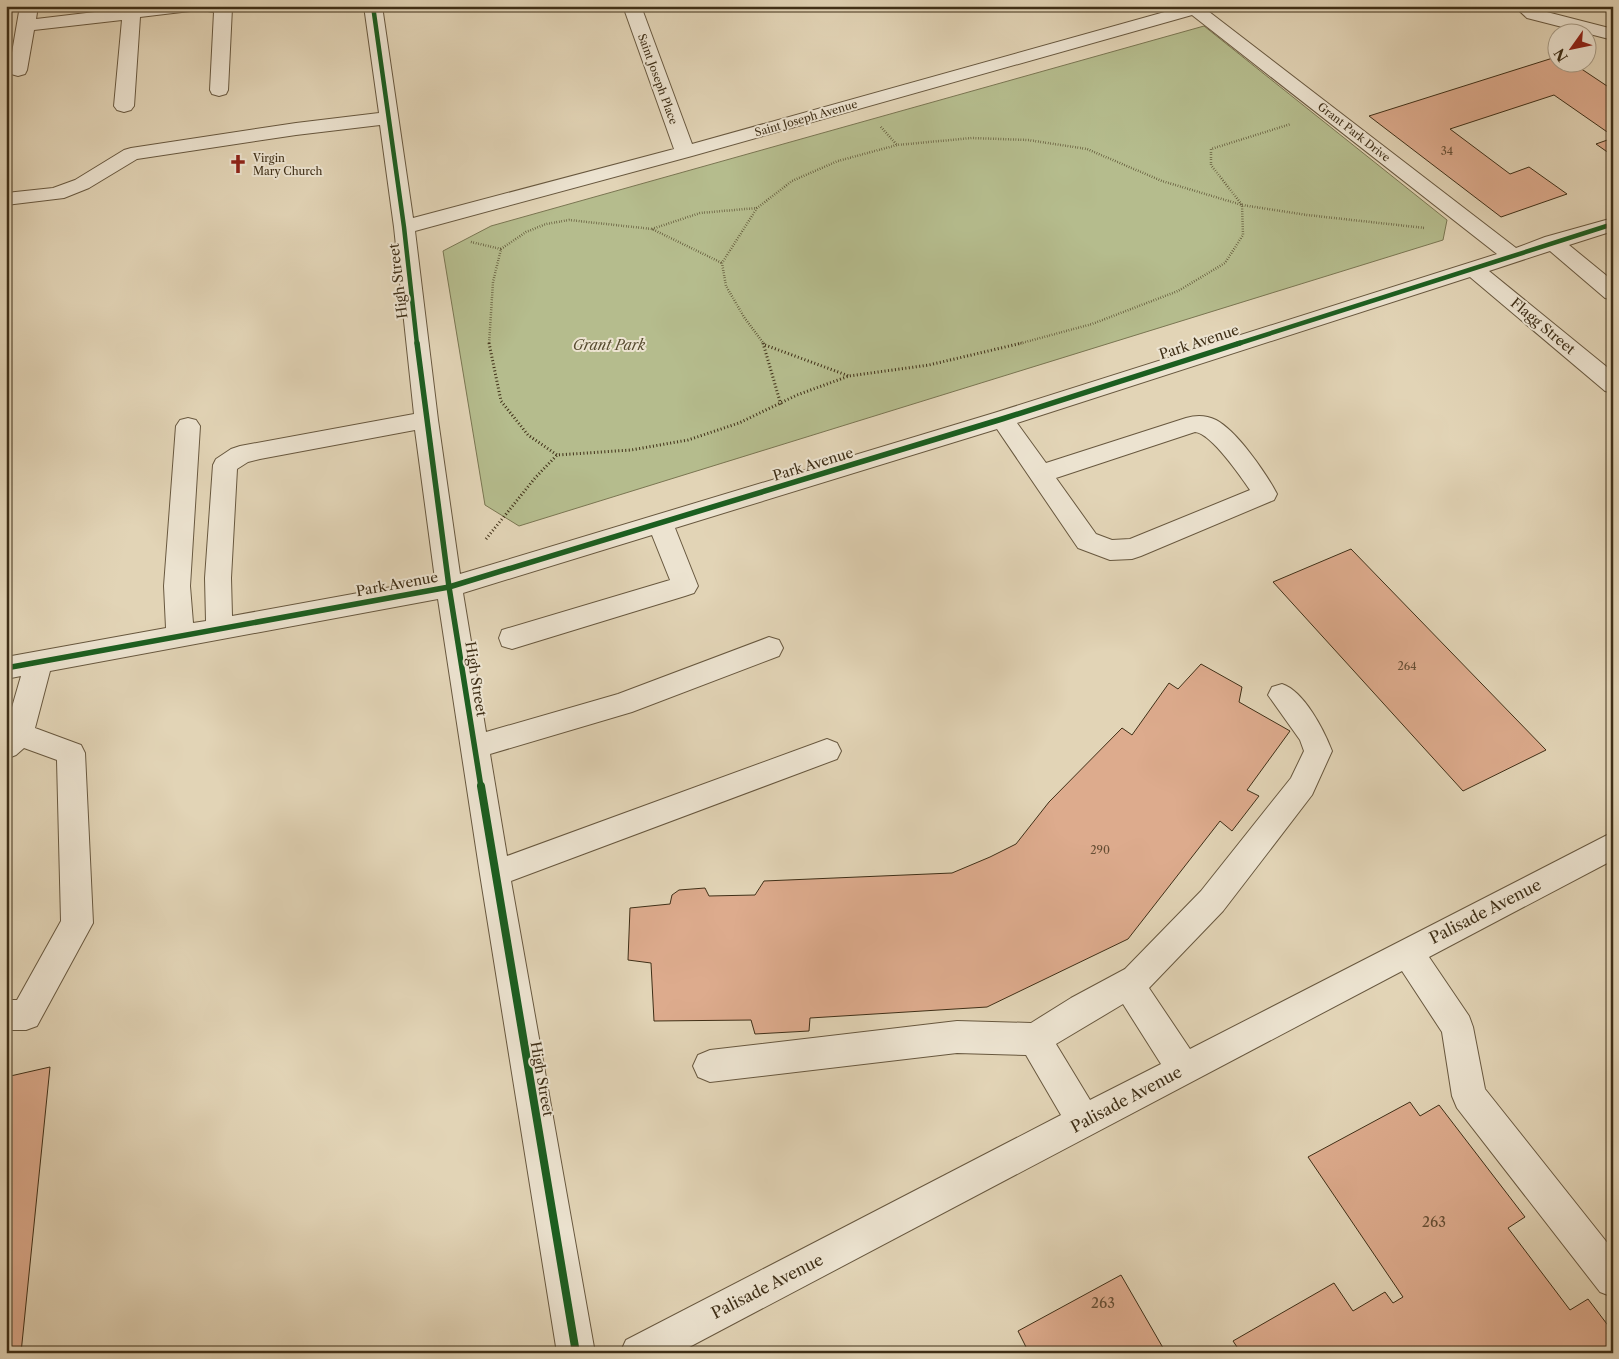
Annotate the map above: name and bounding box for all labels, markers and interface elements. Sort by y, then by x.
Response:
north arrow [1546,22,1596,72]
street label: Saint Joseph Place [635,32,681,126]
text: N [1550,45,1572,65]
street label: Saint Joseph Avenue [753,97,859,139]
street label: Grant Park Drive [1315,99,1393,165]
house number: 34 [1441,144,1453,158]
place label: Virgin Mary Church [252,151,323,178]
church icon: Virgin Mary Church [227,153,249,175]
street label: High Street [384,242,412,320]
street label: Flagg Street [1507,294,1579,358]
street label: Park Avenue [1157,321,1241,363]
park label: Grant Park [573,336,646,354]
street label: Park Avenue [771,443,855,485]
street label: Park Avenue [355,568,440,600]
street label: High Street [461,640,491,718]
house number: 264 [1397,659,1417,673]
house number: 290 [1090,843,1110,857]
street label: Palisade Avenue [1426,874,1544,948]
street label: High Street [527,1040,557,1118]
street label: Palisade Avenue [1067,1061,1185,1137]
house number: 263 [1422,1213,1446,1231]
street label: Palisade Avenue [708,1249,826,1323]
house number: 263 [1091,1294,1115,1312]

